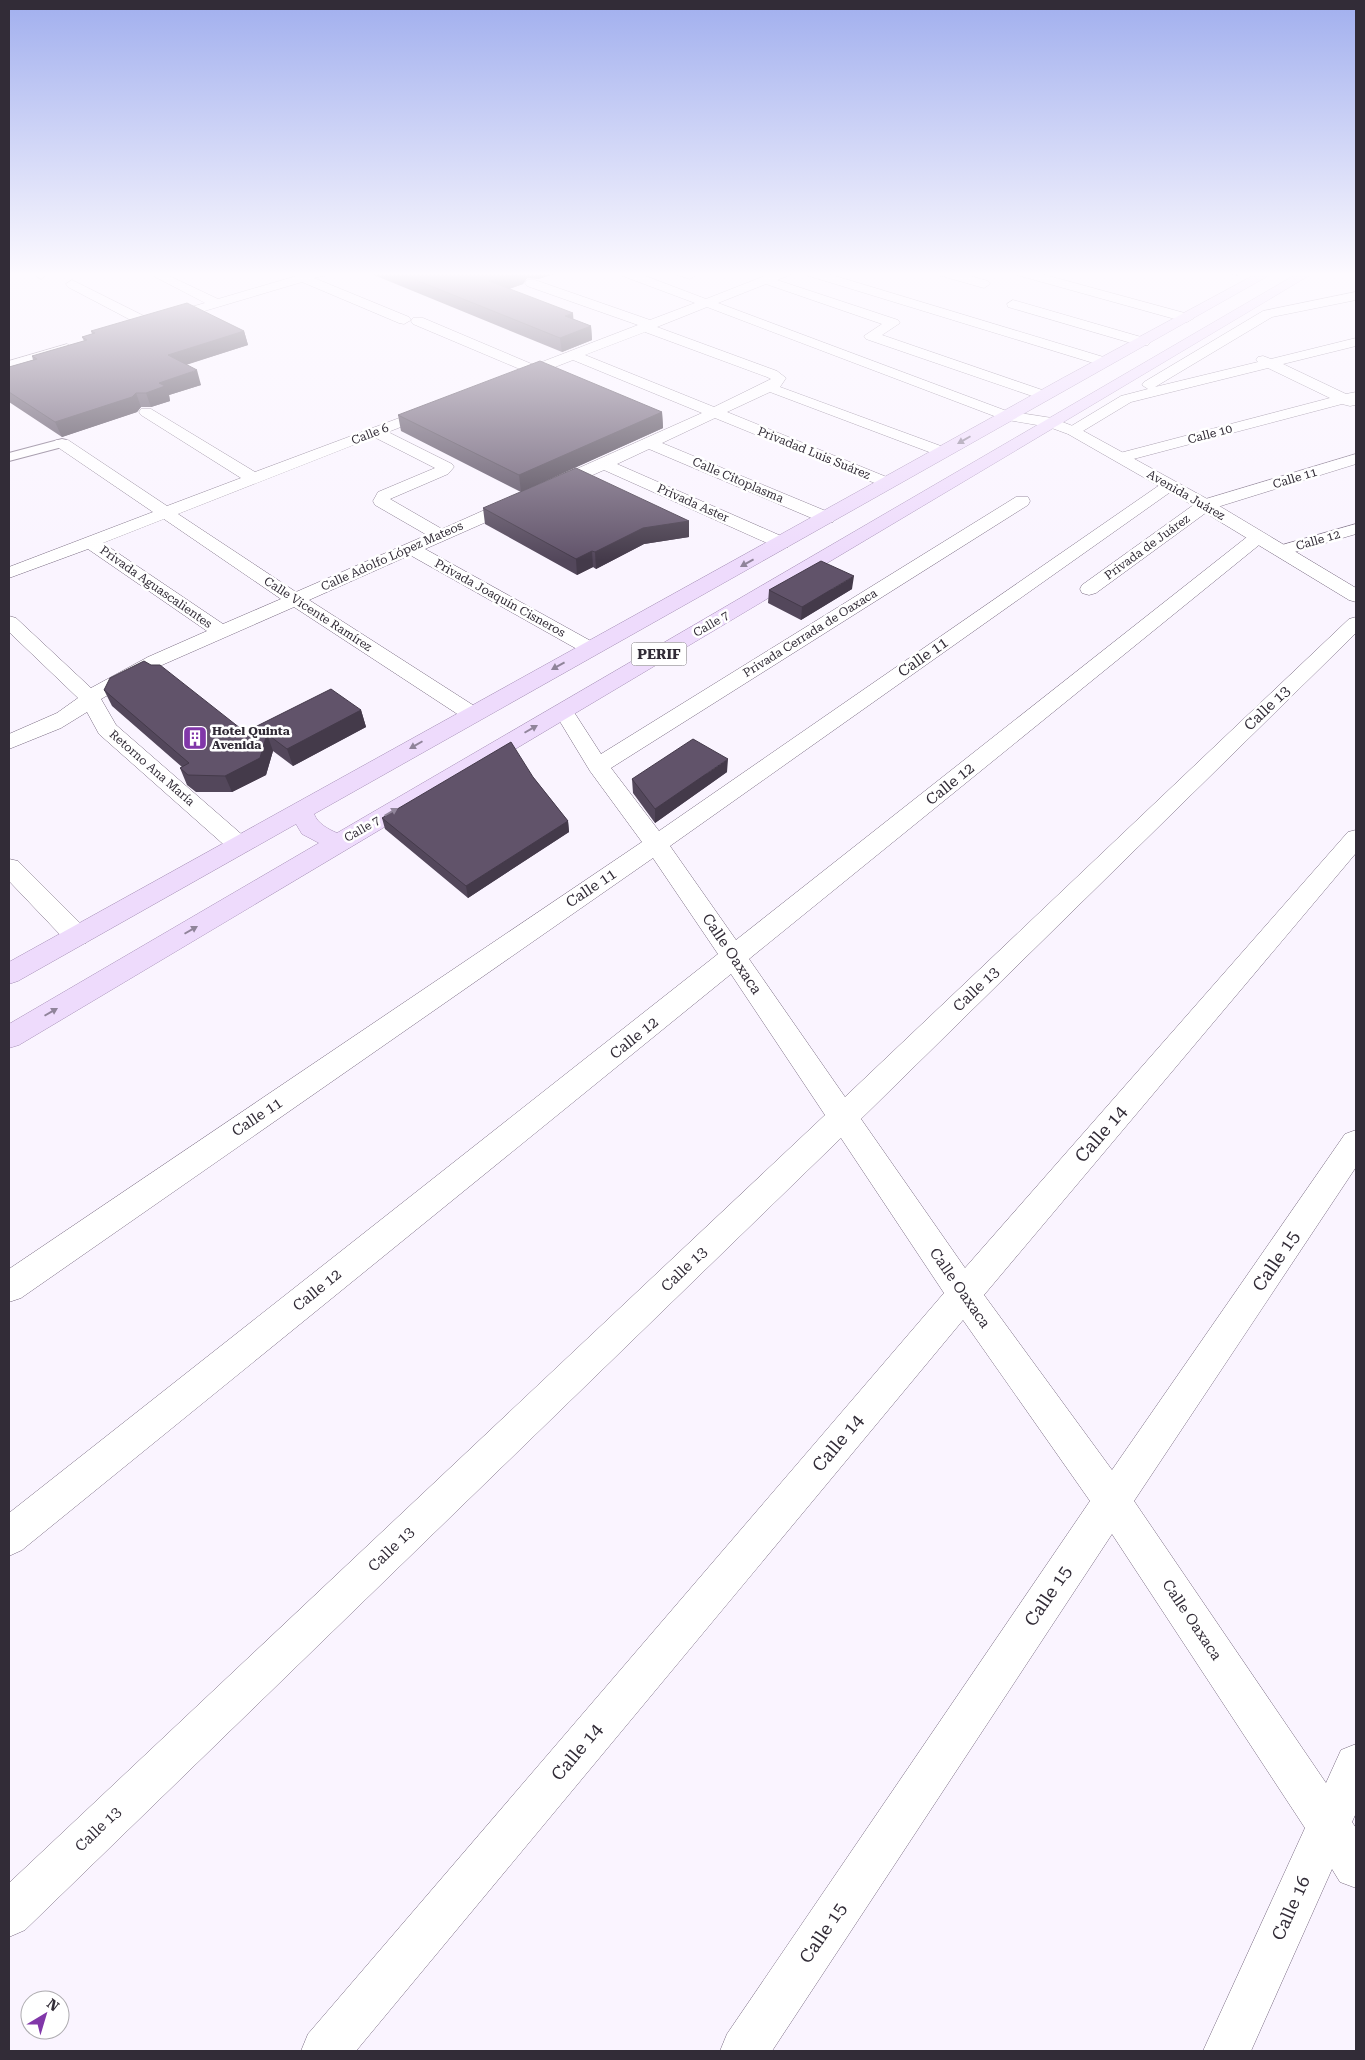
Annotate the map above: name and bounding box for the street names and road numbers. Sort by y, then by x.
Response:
street label: Calle 6 [349,420,391,448]
street label: Calle 10 [1186,421,1234,447]
street label: Privadad Luis Suárez [756,424,873,482]
street label: Calle Citoplasma [690,454,786,506]
street label: Calle 11 [1271,465,1319,491]
street label: Avenida Juárez [1145,467,1228,523]
street label: Privada Aster [655,481,731,525]
street label: Privada de Juárez [1102,511,1193,583]
street label: Calle Adolfo López Mateos [319,518,465,594]
street label: Calle 12 [1294,527,1342,553]
street label: Privada Aguascalientes [97,543,215,631]
street label: Privada Joaquín Cisneros [432,556,568,640]
street label: Calle Vicente Ramírez [261,574,375,654]
street label: Privada Cerrada de Oaxaca [740,586,880,680]
street label: Calle 7 [691,608,732,640]
street label: Calle 11 [894,633,952,681]
road number: PERIF [632,642,686,666]
street label: Calle 13 [1240,682,1294,734]
street label: Retorno Ana María [107,727,198,809]
street label: Calle 12 [922,759,978,809]
street label: Calle 7 [342,813,383,845]
street label: Calle 11 [562,865,620,911]
street label: Calle Oaxaca [698,910,766,998]
street label: Calle 13 [949,963,1003,1015]
street label: Calle 12 [606,1013,662,1063]
street label: Calle 11 [228,1094,286,1140]
street label: Calle 14 [1070,1101,1131,1166]
street label: Calle 15 [1248,1226,1303,1295]
street label: Calle 13 [657,1243,711,1295]
street label: Calle Oaxaca [926,1245,994,1331]
street label: Calle 12 [289,1265,345,1315]
street label: Calle 14 [808,1410,868,1476]
street label: Calle 13 [364,1523,418,1575]
street label: Calle 15 [1020,1561,1075,1630]
street label: Calle Oaxaca [1158,1576,1226,1664]
street label: Calle 14 [547,1719,607,1785]
street label: Calle 13 [71,1803,125,1855]
street label: Calle 16 [1267,1872,1314,1943]
street label: Calle 15 [795,1898,850,1967]

